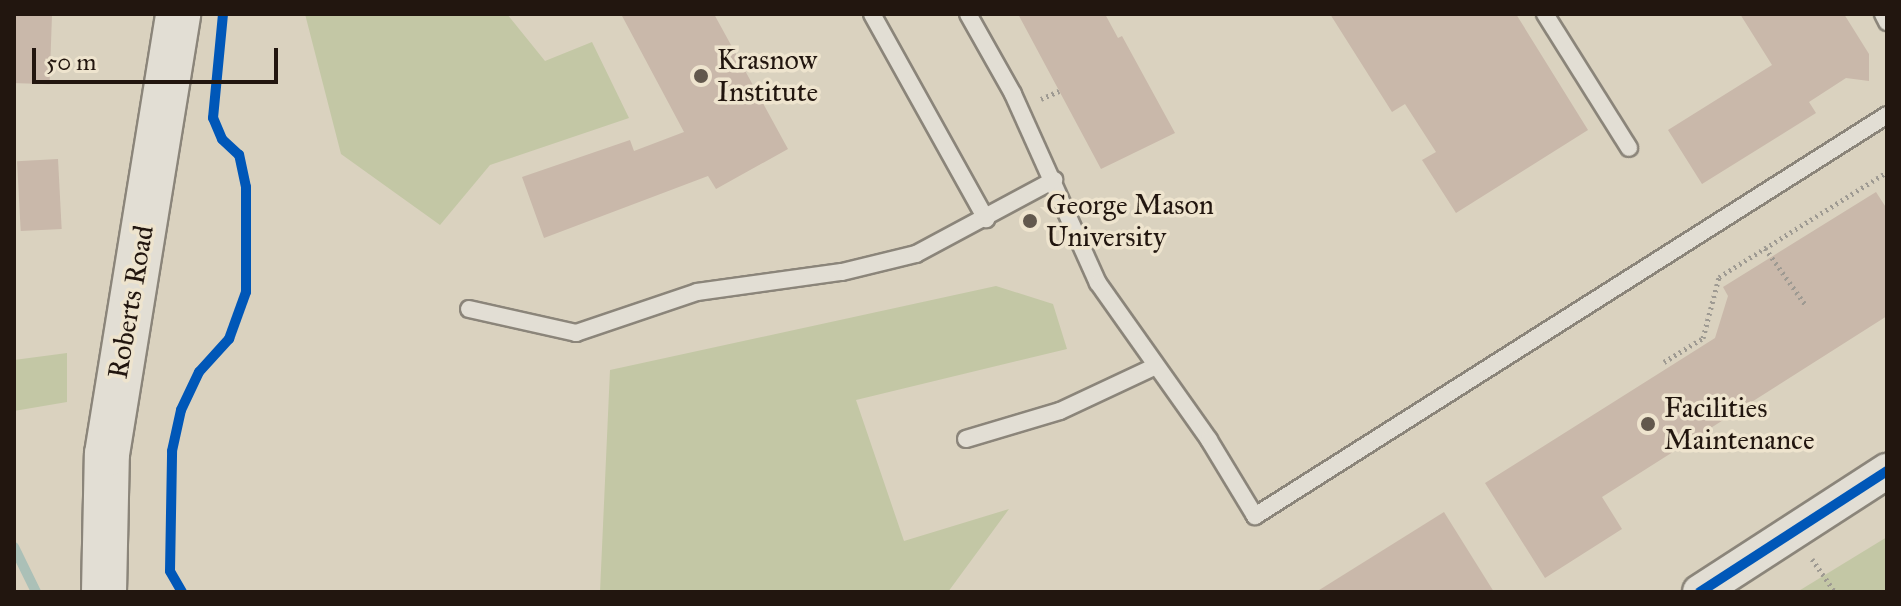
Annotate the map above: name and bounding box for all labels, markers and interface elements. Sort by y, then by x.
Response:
scale bar [36,32,282,82]
place label: Krasnow Institute [717,43,818,109]
text: 50 m [46,47,96,77]
marker: Krasnow Institute [692,67,710,85]
place label: George Mason University [1046,188,1214,254]
marker: George Mason University [1021,212,1039,230]
street label: Roberts Road [101,223,161,381]
place label: Facilities Maintenance [1664,391,1815,457]
marker: Facilities Maintenance [1639,415,1657,433]

